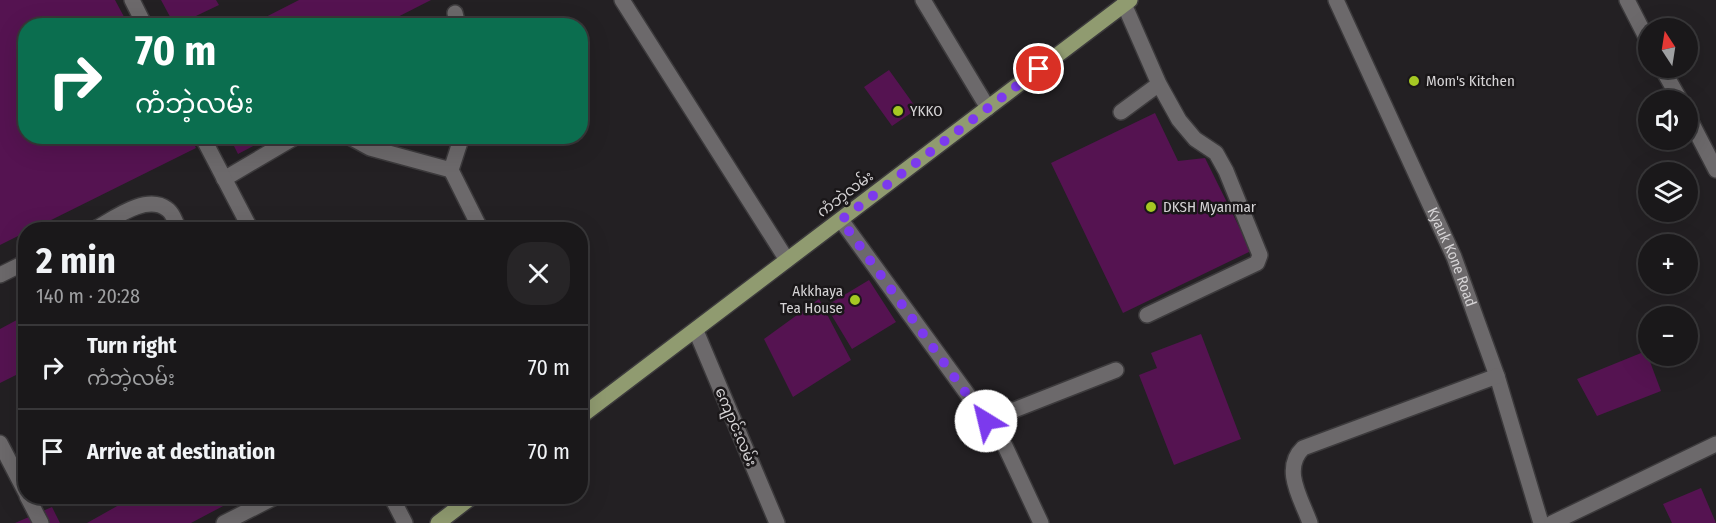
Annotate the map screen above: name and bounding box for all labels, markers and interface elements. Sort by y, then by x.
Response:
north arrow [1638,18,1698,78]
map controls [1638,18,1698,366]
text: 70 m [135,26,216,76]
icon: right [36,42,114,120]
pin [1013,43,1064,94]
icon: arrive [1022,52,1055,85]
place label: Mom's Kitchen [1426,72,1515,90]
marker: Mom's Kitchen [1407,74,1421,88]
text: ကံဘဲ့လမ်း [135,88,254,120]
button: sound [1638,90,1698,150]
place label: YKKO [910,102,943,120]
marker: YKKO [891,104,905,118]
button: layers [1638,162,1698,222]
street label: ကံဘဲ့လမ်း [813,166,877,222]
place label: DKSH Myanmar [1163,198,1257,216]
marker: DKSH Myanmar [1144,200,1158,214]
street label: Kyauk Kone Road [1423,205,1480,309]
button: + [1638,234,1698,294]
text: 2 min [36,239,116,283]
button: close [507,242,570,305]
place label: Akkhaya Tea House [780,282,843,317]
text: 140 m · 20:28 [36,284,140,308]
marker: Akkhaya Tea House [848,293,862,307]
button: − [1638,306,1698,366]
text: Turn right [87,332,176,359]
icon: right [36,351,69,384]
text: 70 m [528,354,570,381]
text: ကံဘဲ့လမ်း [87,366,175,390]
street label: ကျောင်းလမ်း [709,384,762,470]
position arrow [954,389,1018,453]
icon: arrive [36,435,69,468]
text: Arrive at destination [87,438,275,465]
text: 70 m [528,438,570,465]

